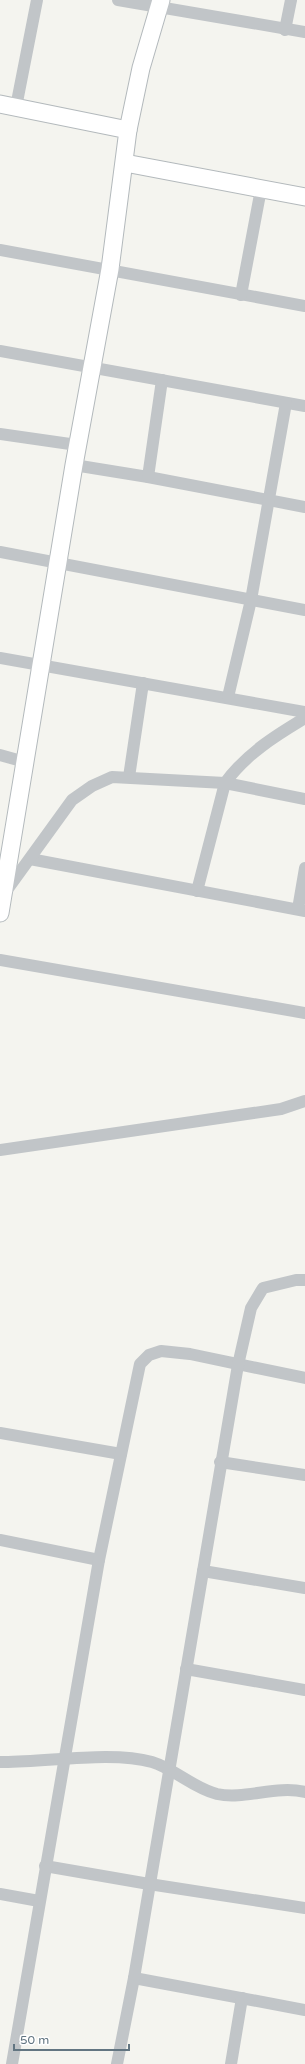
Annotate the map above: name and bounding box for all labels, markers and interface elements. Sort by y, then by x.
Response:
scale bar [14,2026,129,2052]
text: 50 m [20,2033,49,2047]

